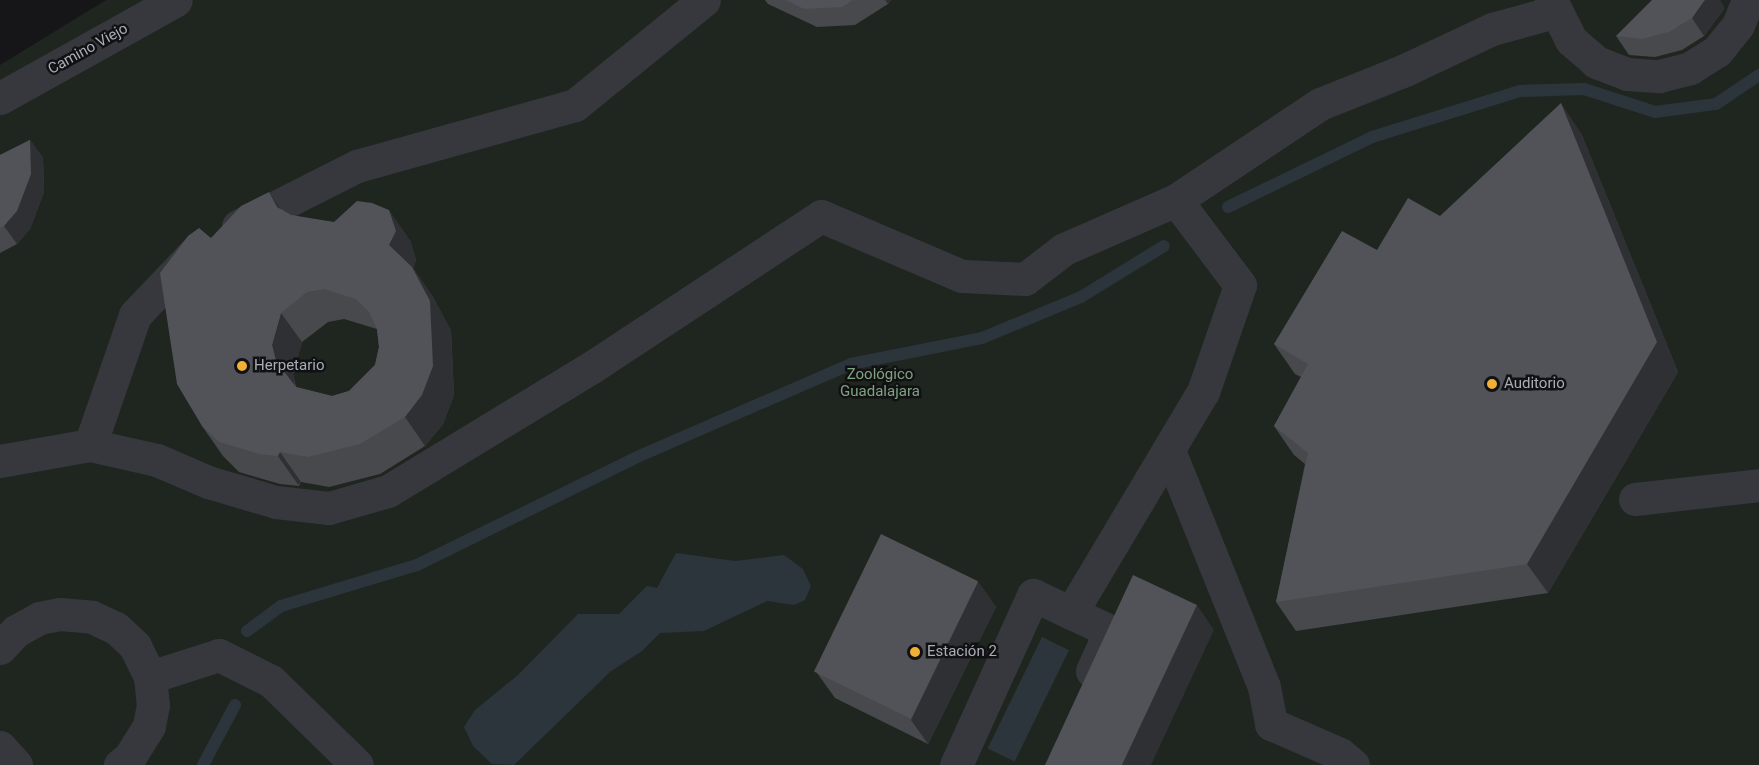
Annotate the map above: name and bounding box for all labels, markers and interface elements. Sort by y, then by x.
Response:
street label: Camino Viejo [45,20,131,78]
place label: Herpetario [254,357,324,375]
marker: Herpetario [235,359,249,373]
park label: Zoológico Guadalajara [840,365,920,400]
place label: Auditorio [1504,375,1565,393]
marker: Auditorio [1485,377,1499,391]
place label: Estación 2 [927,643,997,661]
marker: Estación 2 [908,645,922,659]

